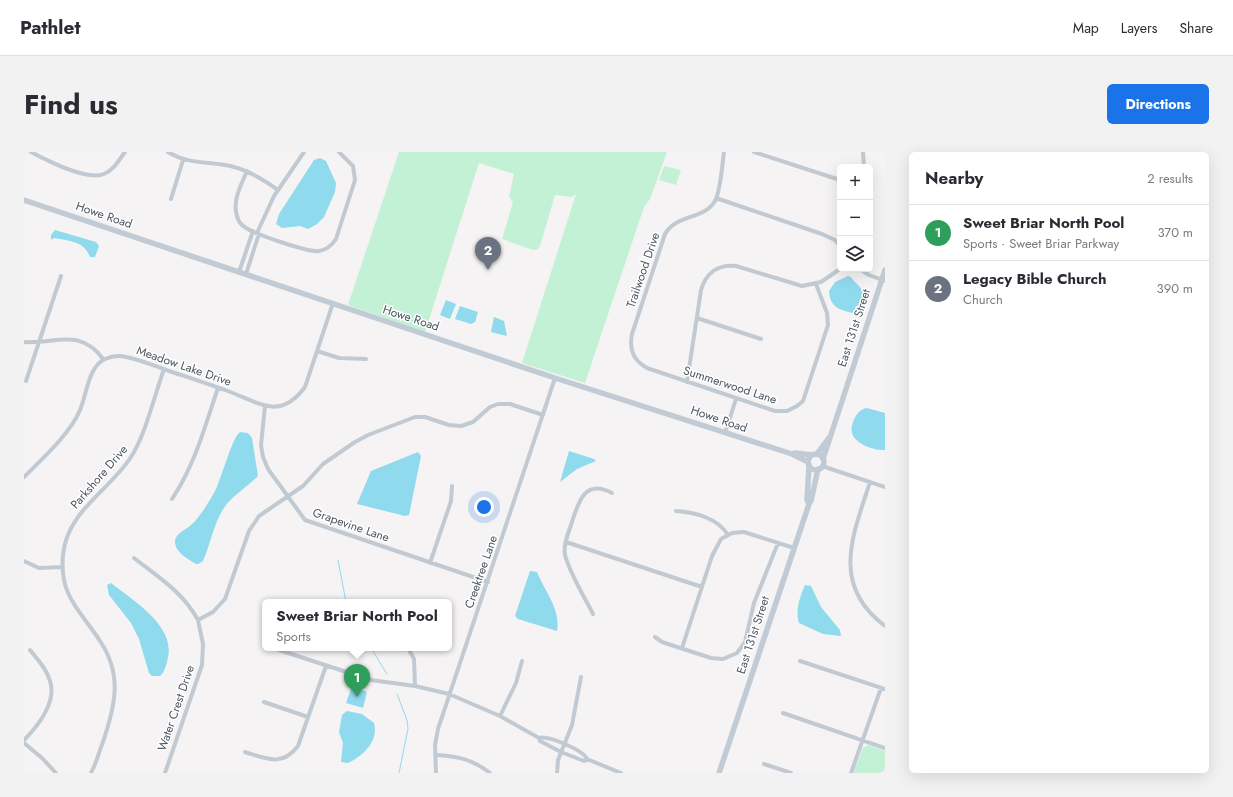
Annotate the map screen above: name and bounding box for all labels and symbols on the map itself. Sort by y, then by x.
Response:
street label: Howe Road [73,197,135,233]
street label: Trailwood Drive [622,230,664,310]
pin: 2 [475,237,501,270]
street label: East 131st Street [833,287,875,369]
street label: Howe Road [380,300,442,336]
street label: Meadow Lake Drive [134,341,234,391]
street label: Summerwood Lane [681,361,779,409]
street label: Howe Road [688,401,750,437]
street label: Parkshore Drive [66,441,132,513]
your location [474,497,494,517]
street label: Grapevine Lane [310,503,392,547]
street label: Creektree Lane [460,533,502,611]
street label: East 131st Street [732,594,774,676]
street label: Water Crest Drive [153,663,199,753]
pin: 1 [344,664,370,697]

